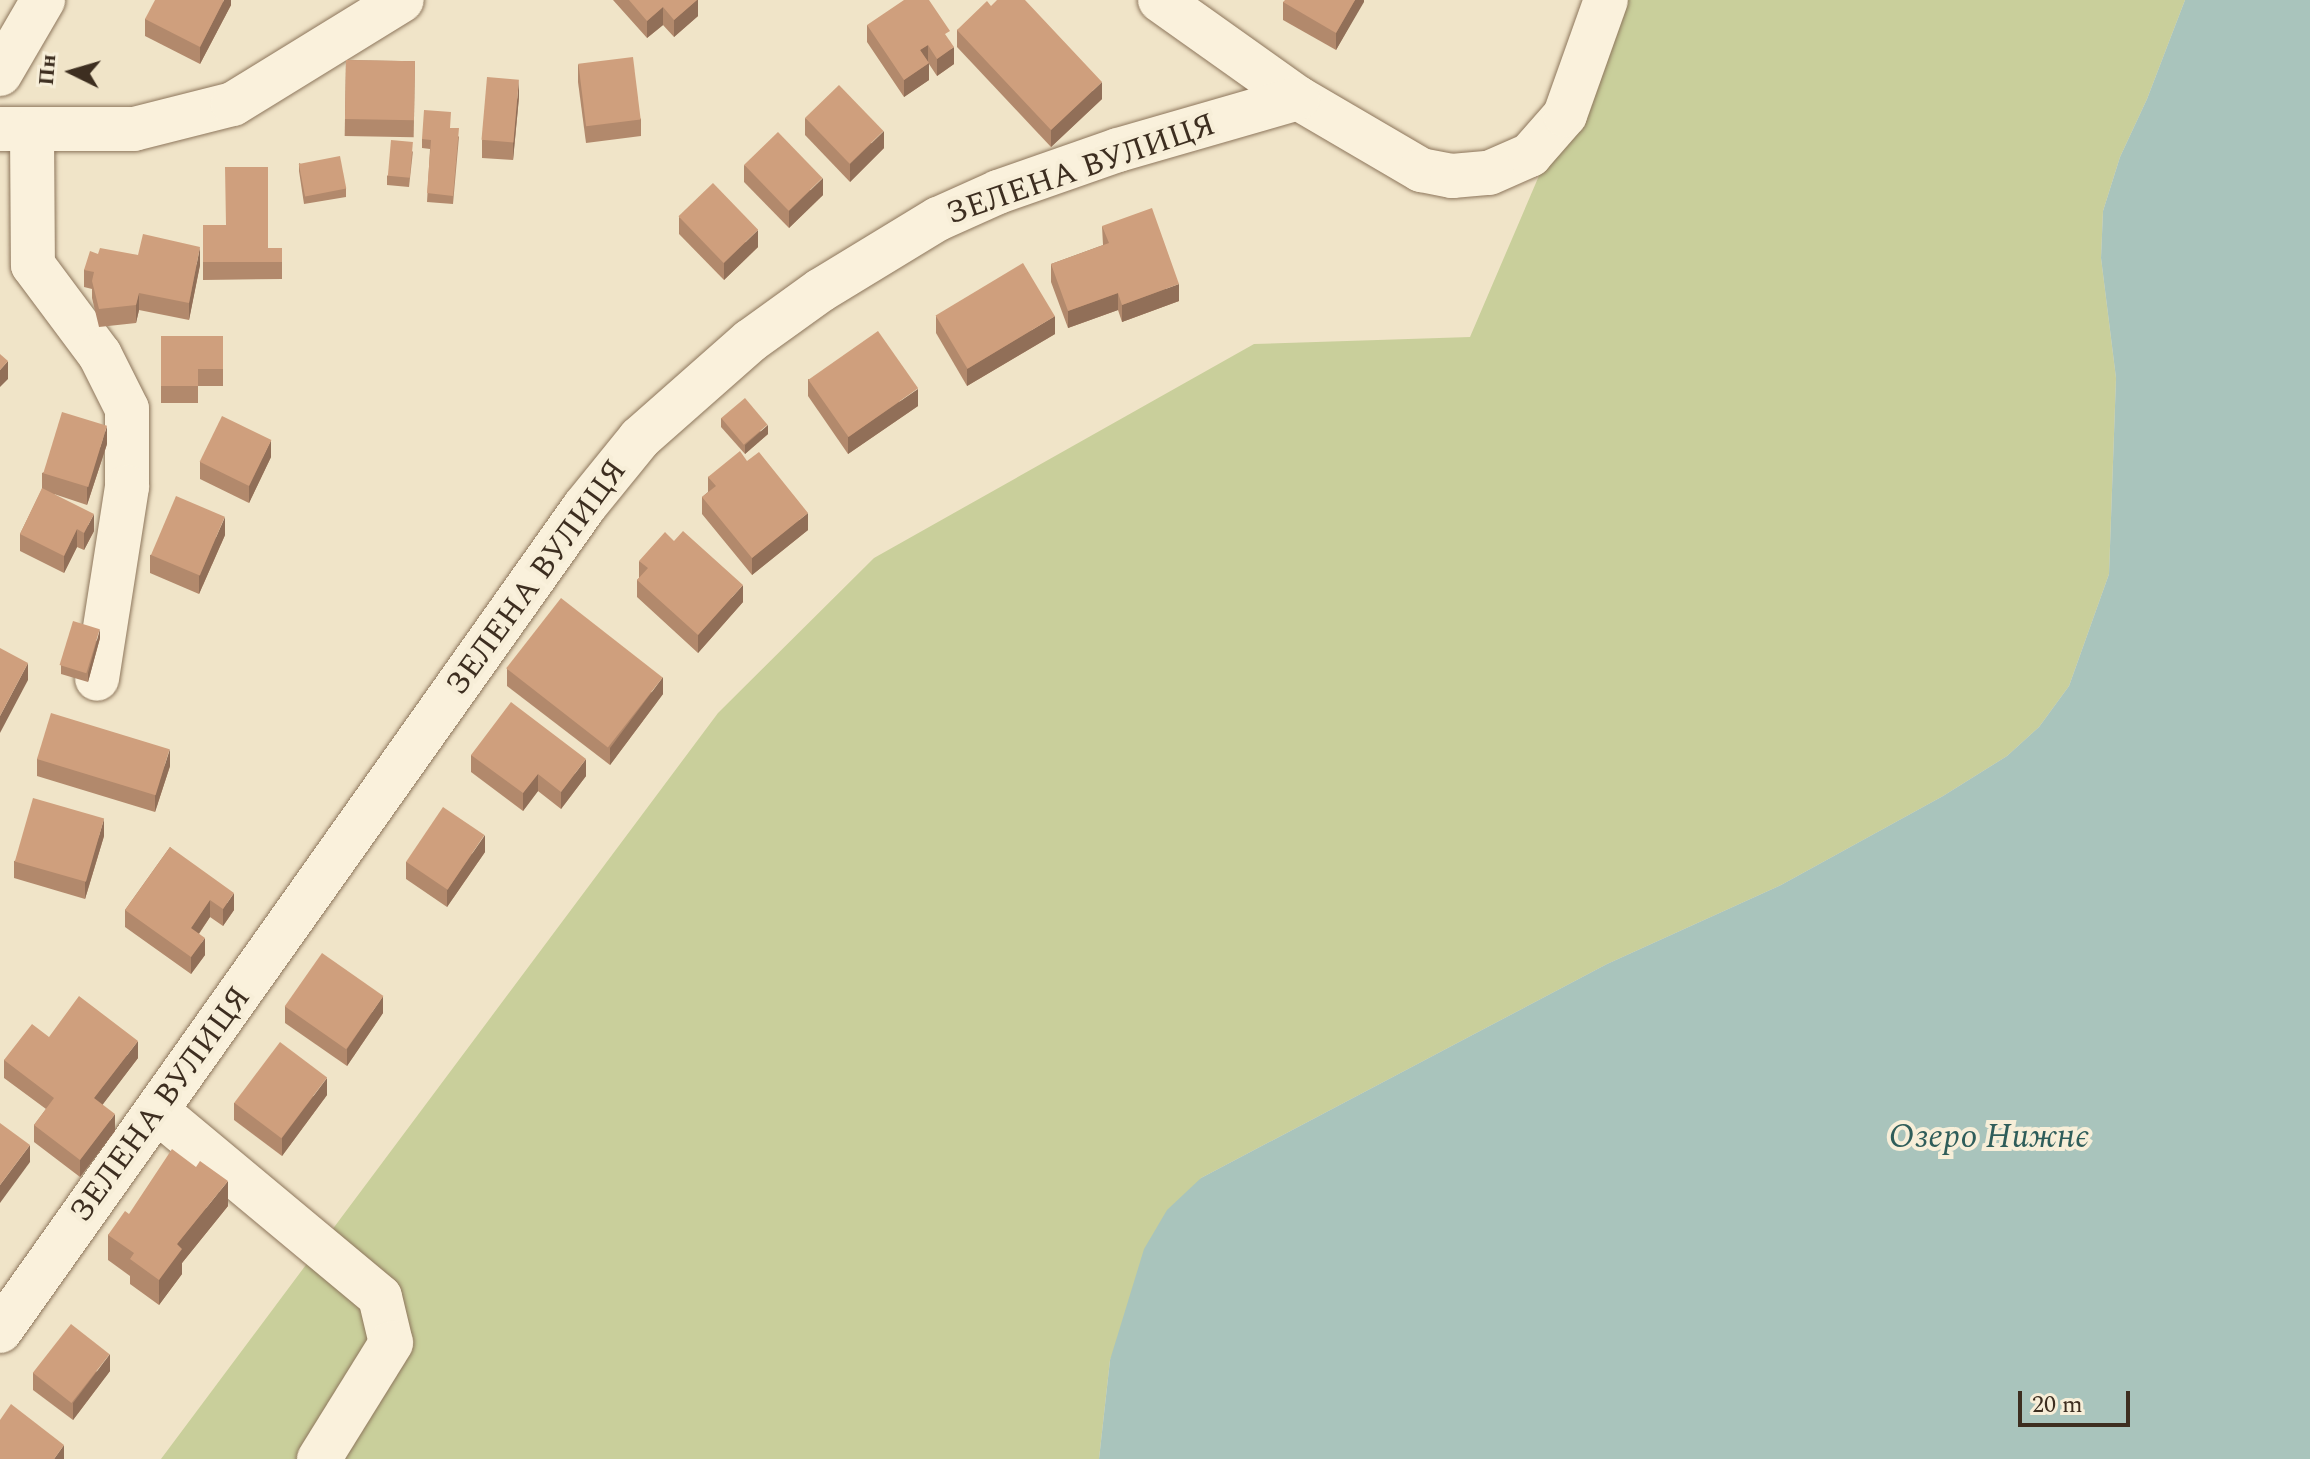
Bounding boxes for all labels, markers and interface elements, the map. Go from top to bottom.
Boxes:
north arrow [32,32,112,112]
text: Пн [30,53,65,87]
street label: ЗЕЛЕНА ВУЛИЦЯ [941,106,1221,234]
street label: ЗЕЛЕНА ВУЛИЦЯ [439,453,635,703]
street label: ЗЕЛЕНА ВУЛИЦЯ [63,980,259,1230]
water label: Озеро Нижнє [1889,1118,2089,1158]
scale bar [2022,1375,2134,1425]
text: 20 m [2032,1387,2083,1423]

